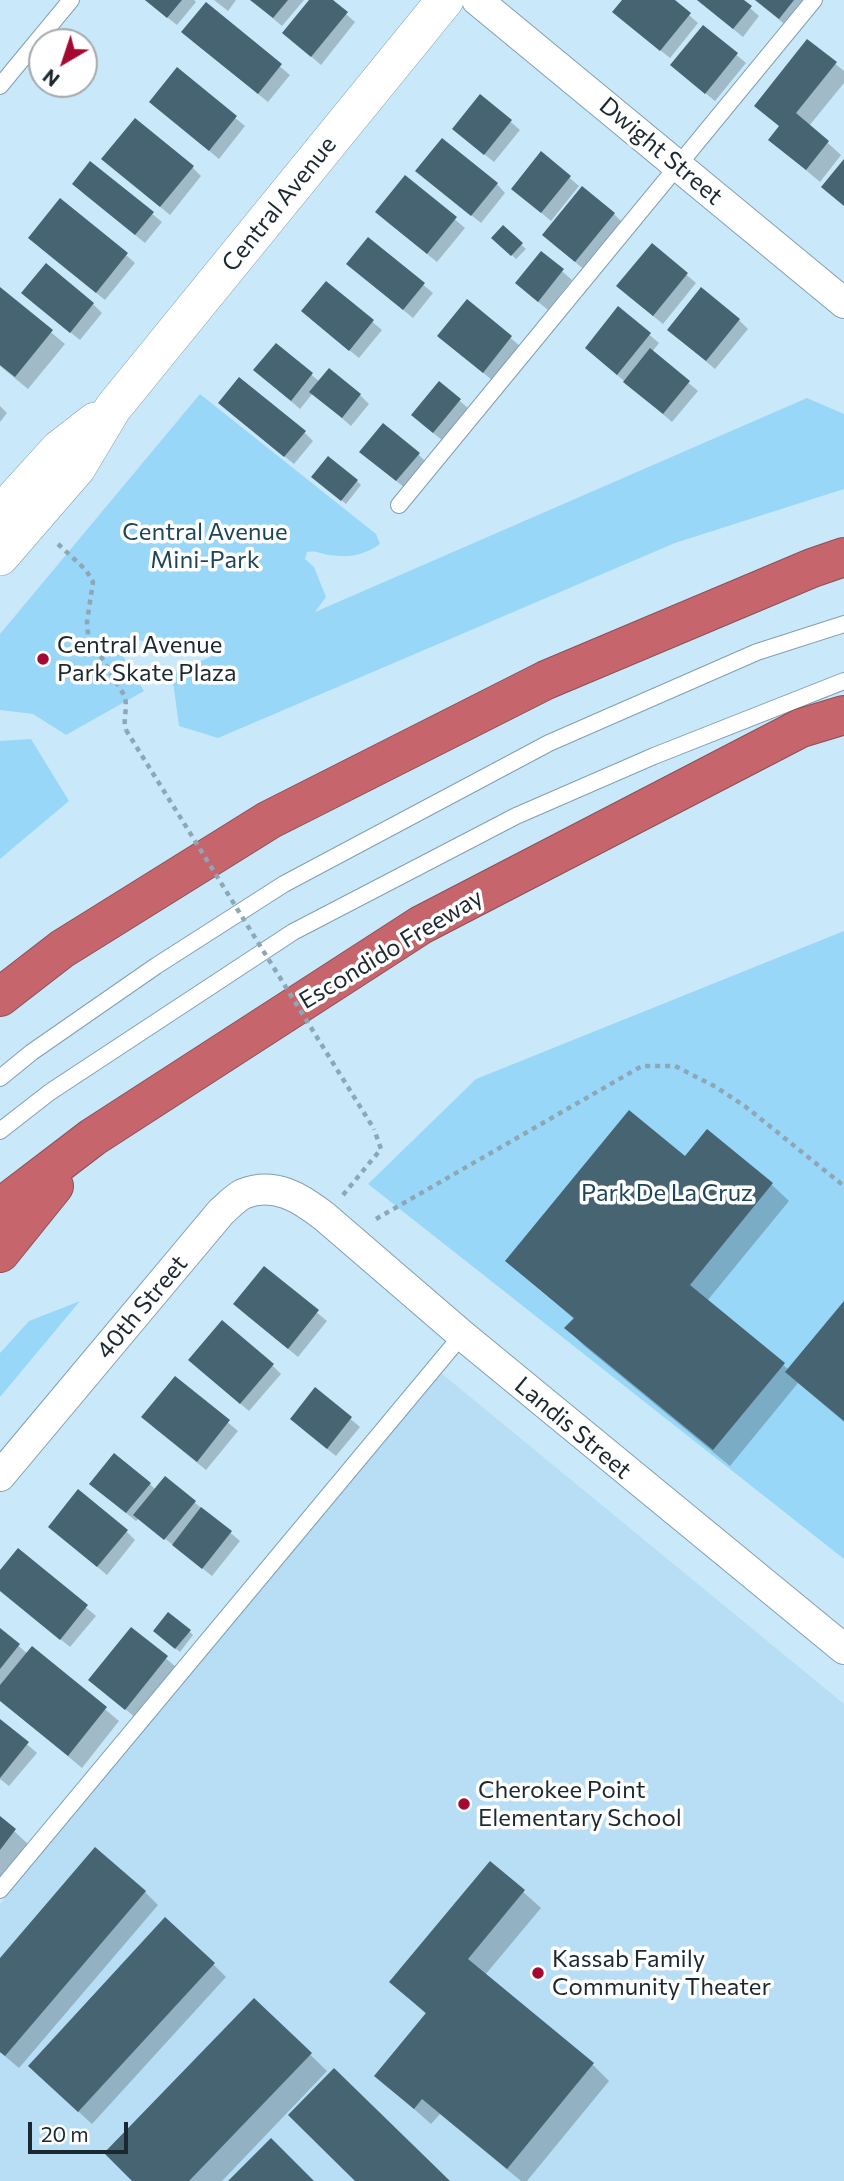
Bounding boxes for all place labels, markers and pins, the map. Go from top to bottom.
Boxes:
place label: Central Avenue Park Skate Plaza [57,631,237,687]
marker: Central Avenue Park Skate Plaza [35,651,51,667]
place label: Cherokee Point Elementary School [478,1776,682,1832]
marker: Cherokee Point Elementary School [456,1796,472,1812]
place label: Kassab Family Community Theater [552,1945,771,2001]
marker: Kassab Family Community Theater [530,1965,546,1981]

